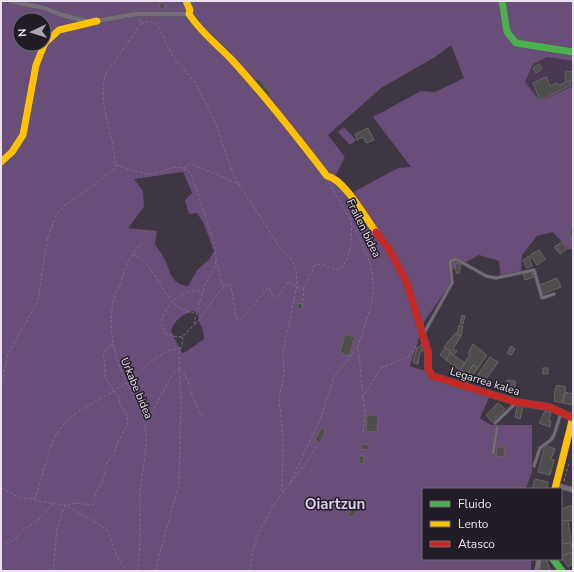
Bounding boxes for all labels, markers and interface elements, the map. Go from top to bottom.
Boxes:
north arrow [12,12,52,52]
text: N [15,28,30,37]
street label: Frailen bidea [343,196,384,260]
street label: Urkabe bidea [117,355,156,421]
street label: Legarrea kalea [448,364,522,399]
legend [422,488,562,560]
district label: Oiartzun [305,494,365,514]
text: Fluido [458,496,492,512]
text: Lento [458,516,489,532]
text: Atasco [458,536,495,552]

